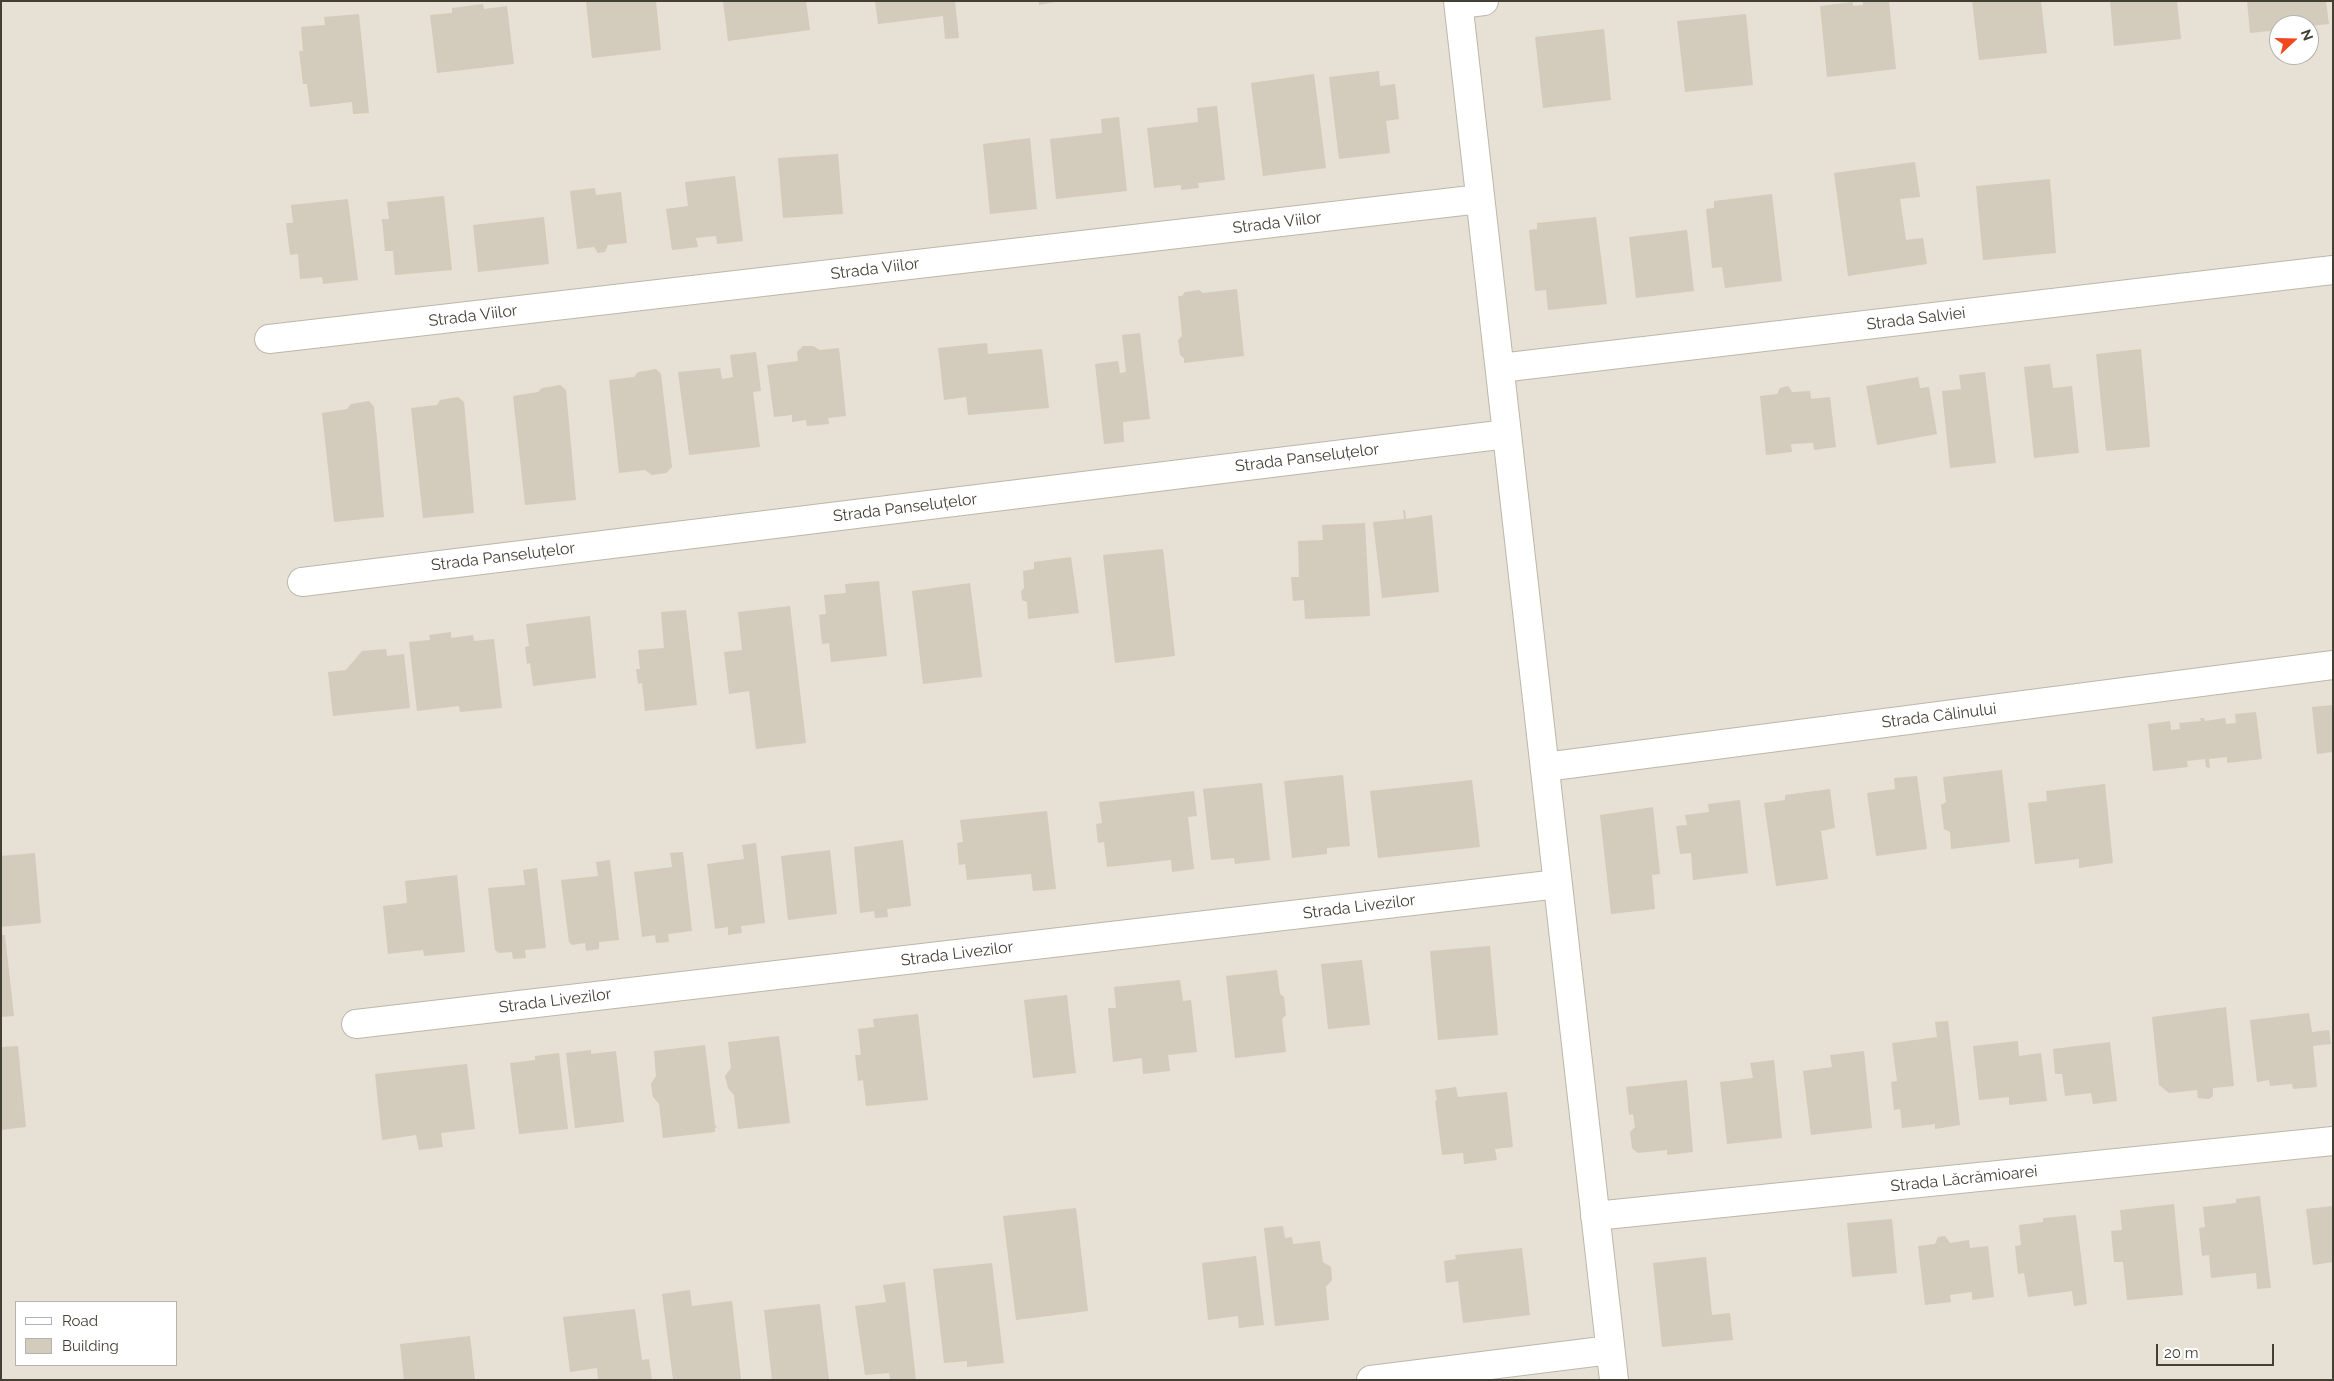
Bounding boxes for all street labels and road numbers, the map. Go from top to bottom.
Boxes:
street label: Strada Viilor [1232,208,1322,238]
street label: Strada Viilor [830,254,920,284]
street label: Strada Viilor [428,301,518,331]
street label: Strada Salviei [1866,303,1966,335]
street label: Strada Panseluțelor [1234,440,1380,476]
street label: Strada Panseluțelor [832,490,978,526]
street label: Strada Panseluțelor [430,539,576,575]
street label: Strada Călinului [1880,699,1998,733]
street label: Strada Livezilor [1302,891,1416,923]
street label: Strada Livezilor [900,938,1014,970]
street label: Strada Livezilor [498,985,612,1017]
street label: Strada Lăcrămioarei [1890,1162,2038,1196]

